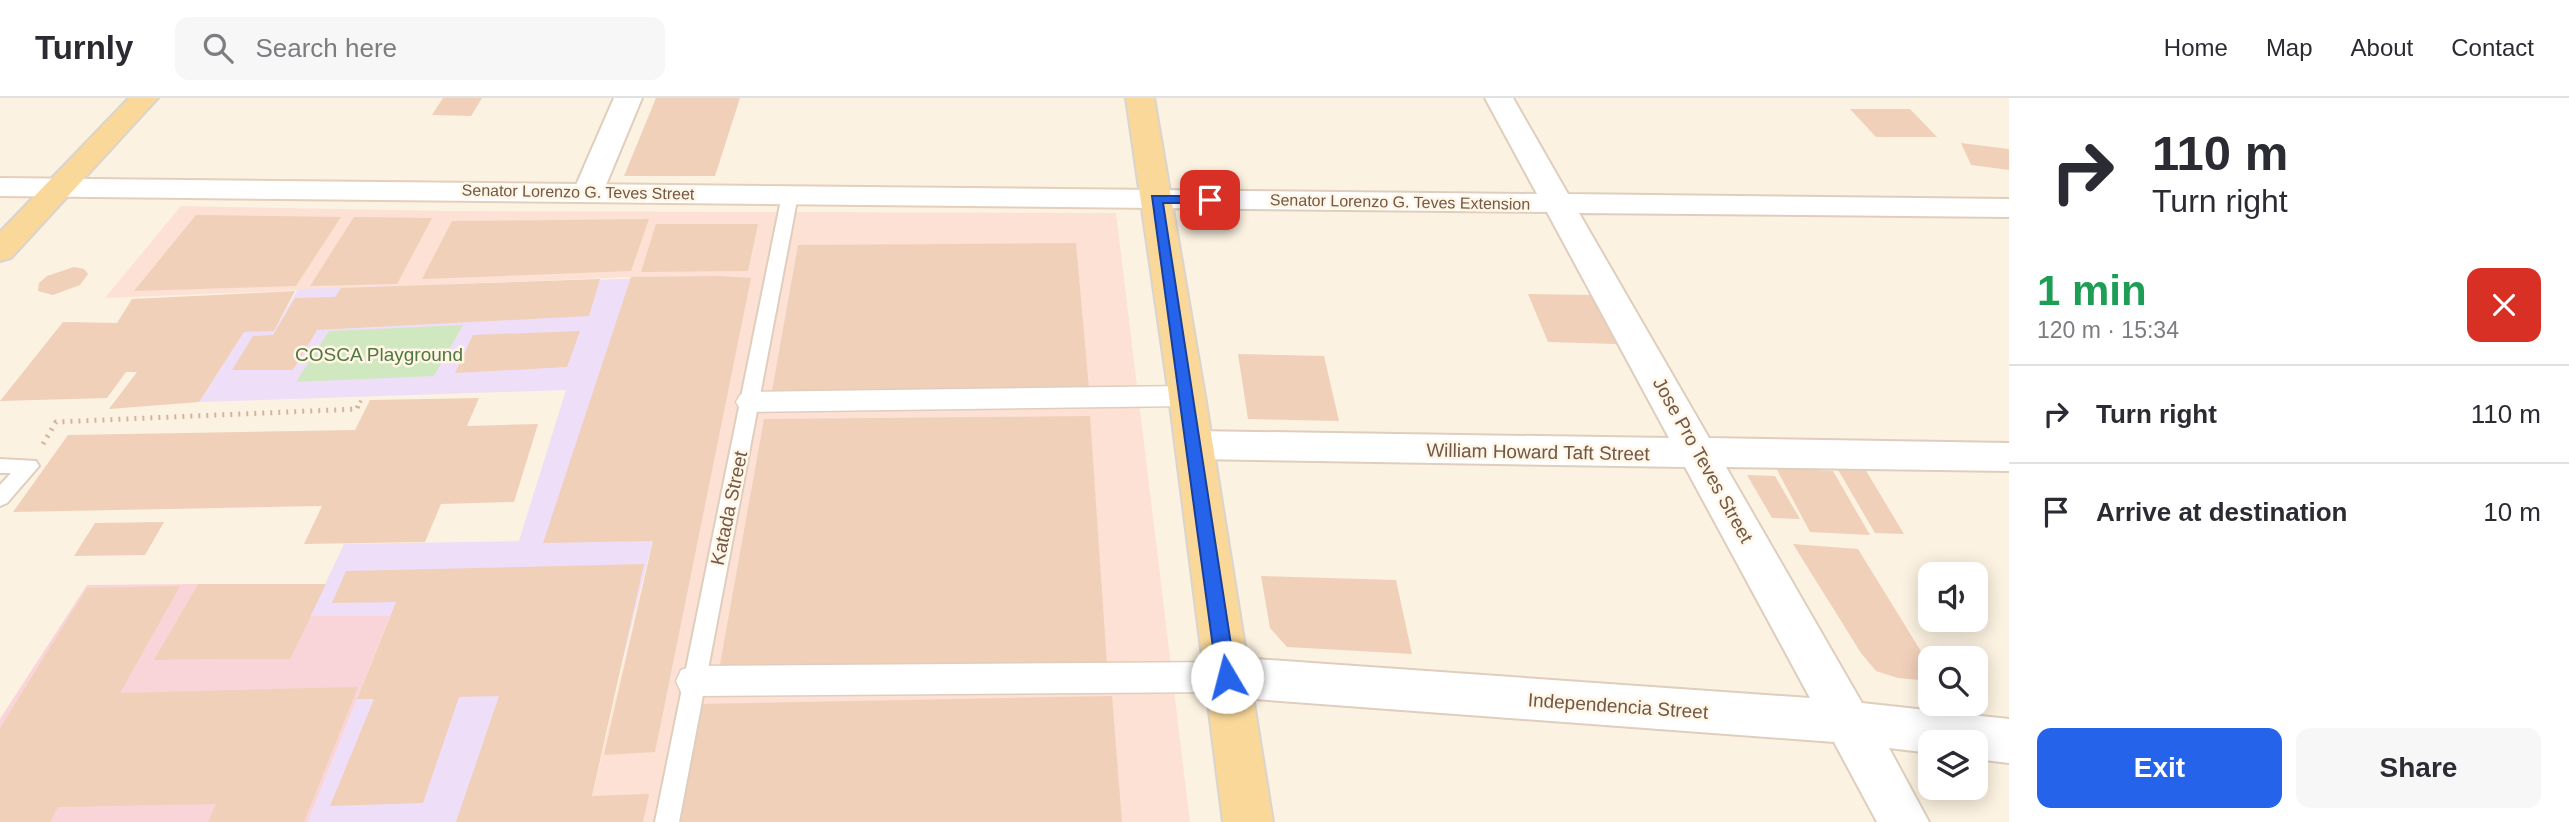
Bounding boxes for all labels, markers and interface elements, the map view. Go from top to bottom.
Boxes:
search box [175,17,665,80]
text: Turnly [35,29,133,66]
icon: search [199,29,237,67]
text: Search here [255,33,397,63]
text: Home [2164,34,2228,61]
text: Map [2266,34,2313,61]
text: About [2351,34,2413,61]
text: Contact [2451,34,2534,61]
icon: right [2037,126,2128,217]
text: 110 m [2152,126,2288,180]
pin [1180,170,1240,230]
street label: Senator Lorenzo G. Teves Street [462,181,695,203]
icon: arrive [1191,181,1229,219]
text: Turn right [2152,183,2288,219]
street label: Senator Lorenzo G. Teves Extension [1270,191,1530,213]
text: 1 min [2037,267,2147,314]
button: close [2467,268,2541,342]
text: 120 m · 15:34 [2037,317,2179,343]
park label: COSCA Playground [295,344,463,365]
street label: Jose Pro Teves Street [1649,374,1758,547]
icon: right [2037,395,2075,433]
text: Turn right [2096,399,2217,429]
text: 110 m [2471,399,2541,429]
street label: William Howard Taft Street [1426,440,1651,464]
street label: Katada Street [707,448,751,567]
icon: arrive [2037,493,2075,531]
text: Arrive at destination [2096,497,2347,527]
text: 10 m [2483,497,2541,527]
map controls [1918,562,1988,800]
button: sound [1918,562,1988,632]
position arrow [1190,640,1264,714]
button: search [1918,646,1988,716]
street label: Independencia Street [1527,689,1710,723]
button: Exit [2037,728,2282,808]
button: Share [2296,728,2541,808]
button: layers [1918,730,1988,800]

